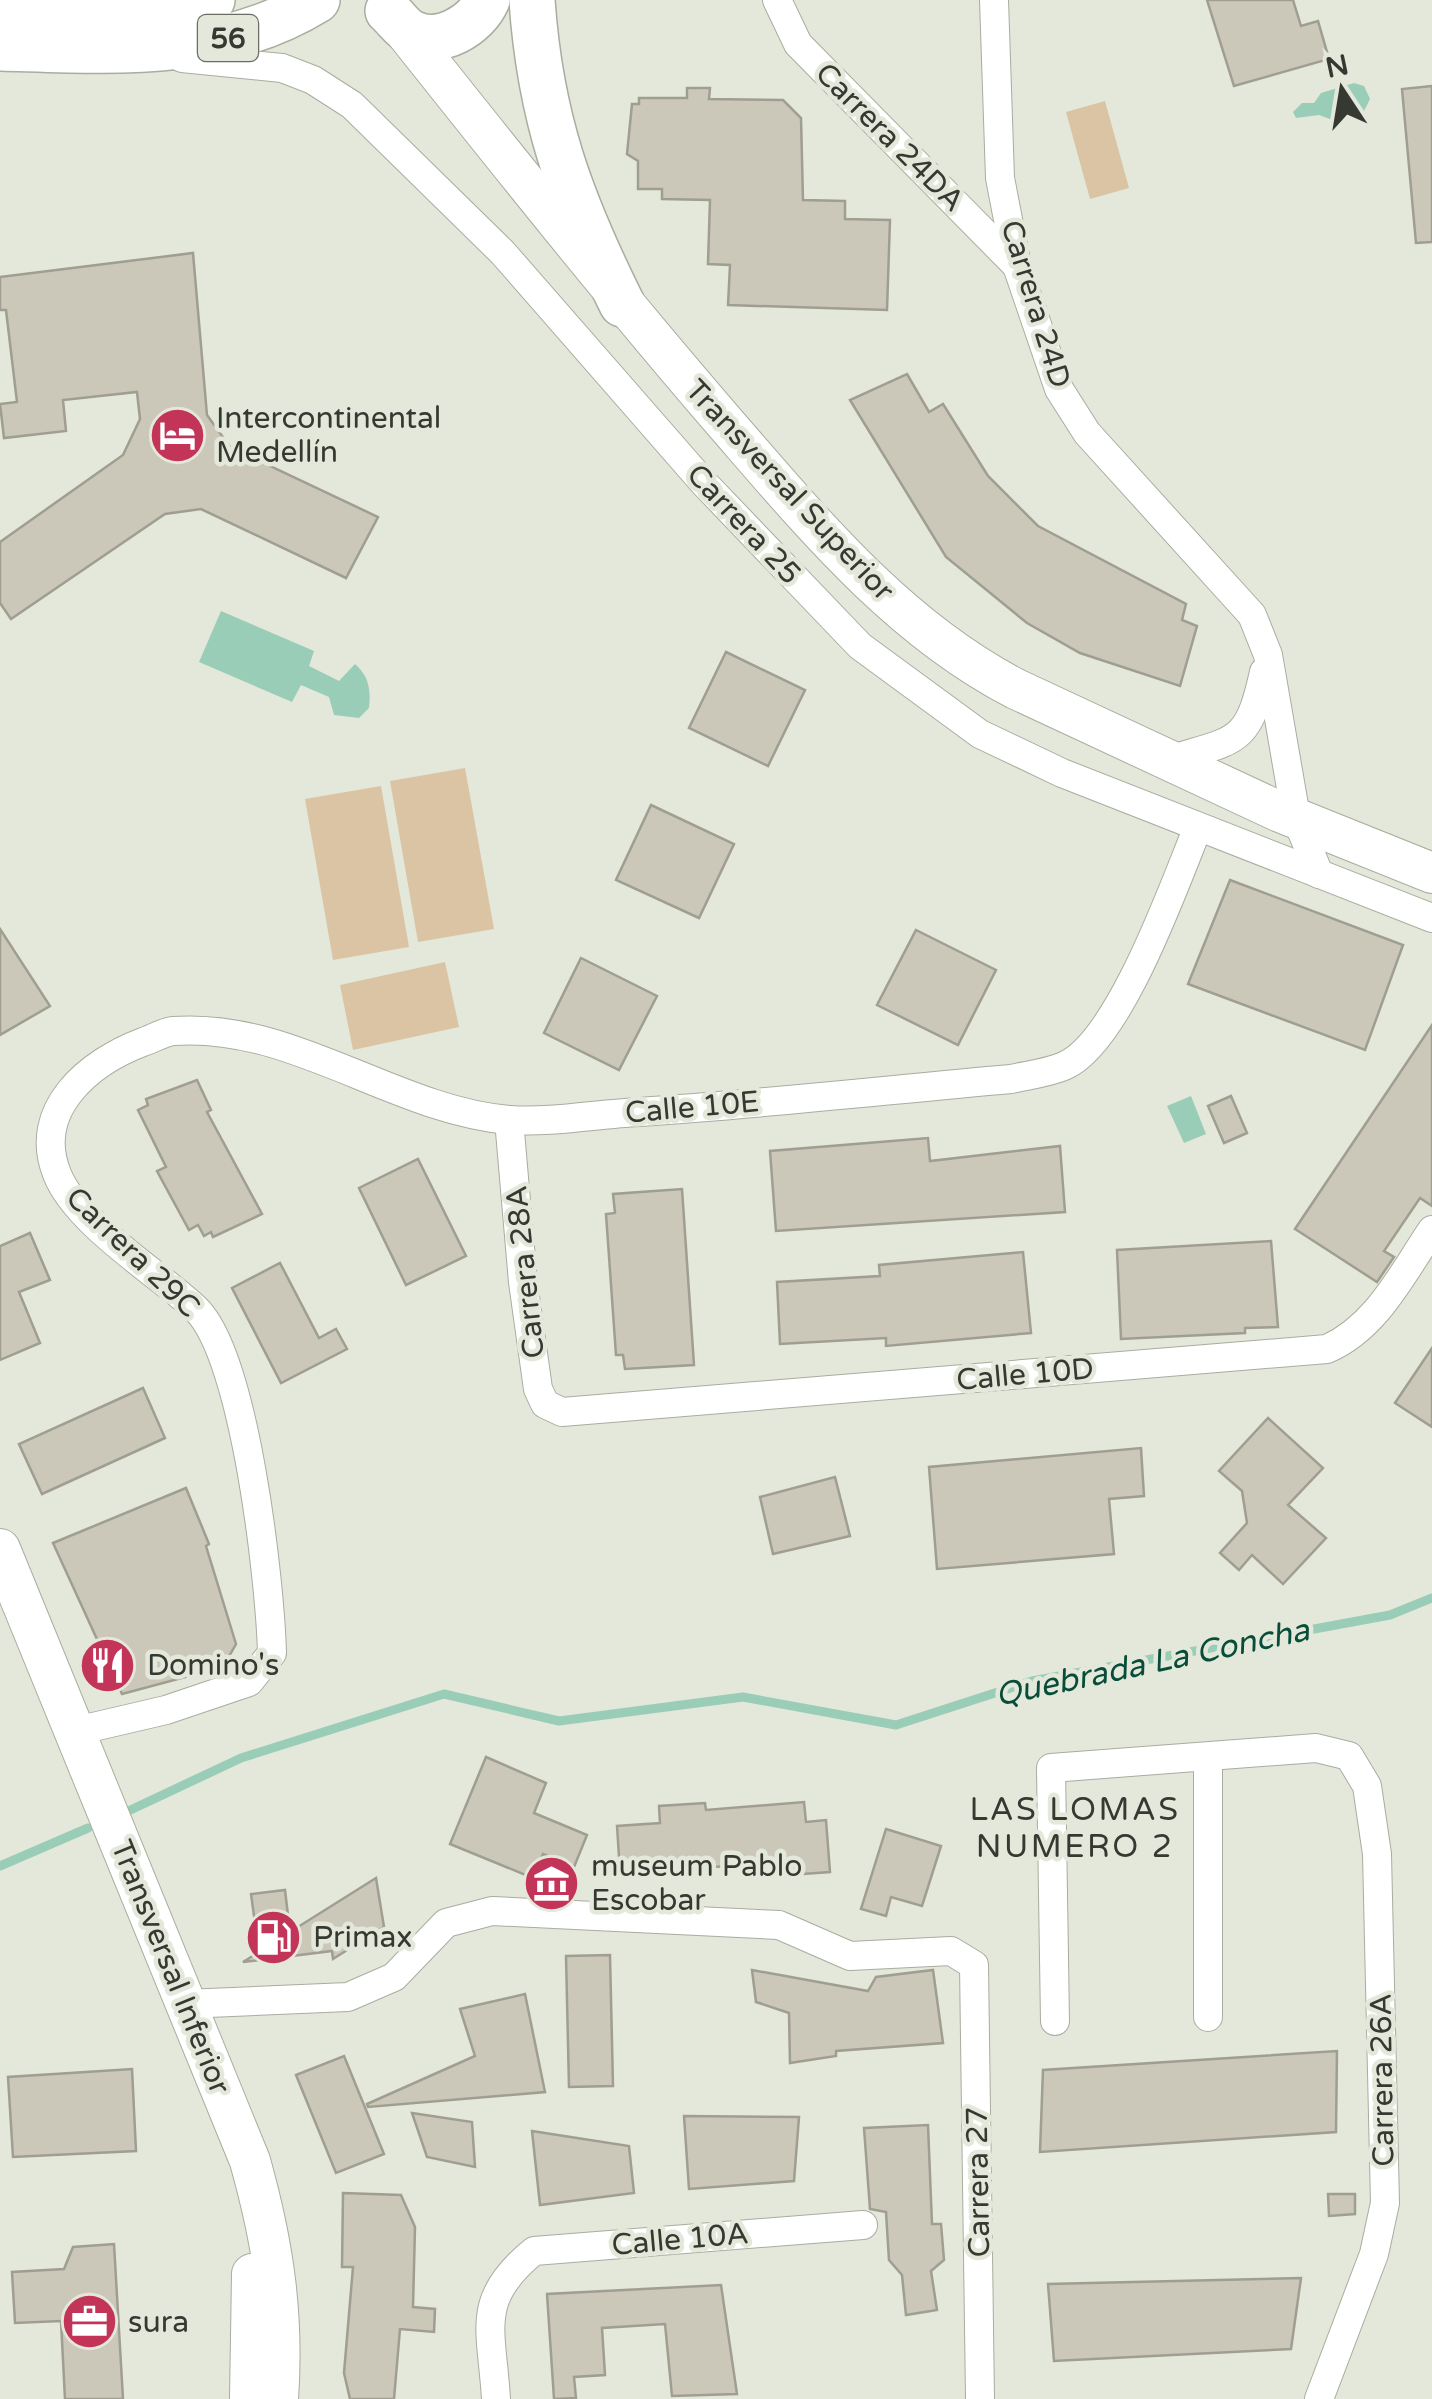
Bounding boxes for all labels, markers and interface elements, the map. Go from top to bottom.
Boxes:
road number: 56 [198,15,258,61]
north arrow [1292,40,1392,140]
text: N [1322,48,1352,85]
street label: Carrera 24DA [807,55,972,220]
street label: Carrera 24D [992,216,1079,393]
street label: Transversal Superior [678,372,902,609]
place label: Intercontinental Medellín [216,400,441,471]
hotel icon: Intercontinental Medellín [147,405,207,465]
street label: Carrera 25 [679,456,809,592]
street label: Calle 10E [624,1083,761,1132]
street label: Carrera 29C [58,1179,207,1325]
street label: Carrera 28A [498,1184,553,1360]
street label: Calle 10D [955,1350,1095,1399]
water label: Quebrada La Concha [992,1611,1314,1715]
restaurant icon: Domino's [78,1635,138,1695]
place label: Domino's [147,1647,279,1684]
district label: LAS LOMAS NUMERO 2 [969,1791,1181,1866]
street label: Transversal Inferior [103,1835,239,2100]
place label: museum Pablo Escobar [591,1848,803,1919]
museum icon: museum Pablo Escobar [522,1853,582,1913]
fuel station icon: Primax [244,1907,304,1967]
place label: Primax [313,1919,413,1956]
street label: Carrera 26A [1362,1993,1403,2167]
street label: Carrera 27 [959,2106,998,2258]
street label: Calle 10A [610,2215,750,2264]
office icon: sura [59,2292,119,2352]
place label: sura [128,2304,189,2341]

